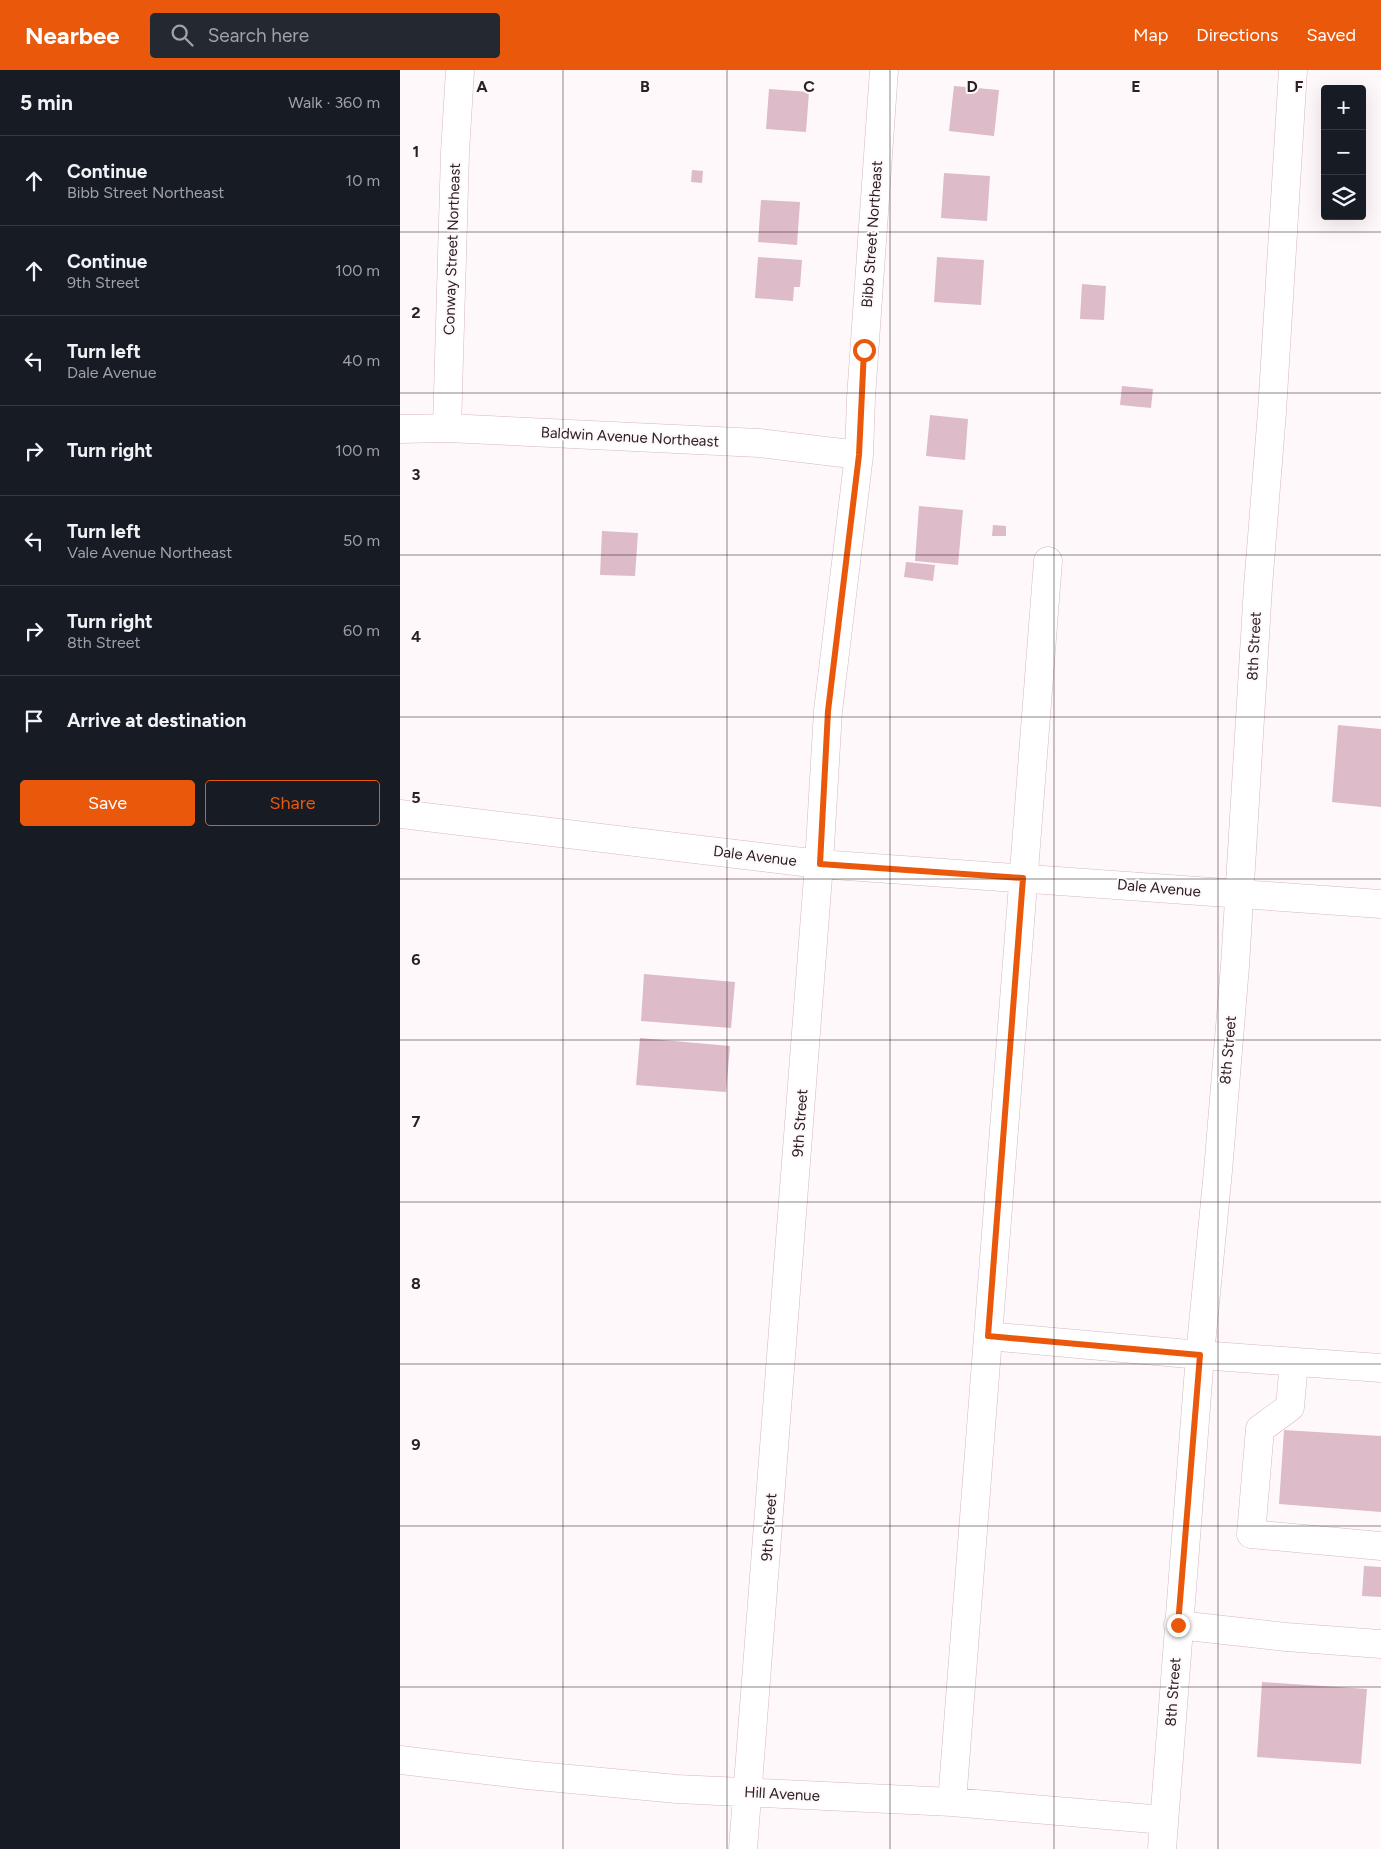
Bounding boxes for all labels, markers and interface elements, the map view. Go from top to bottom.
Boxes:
search box [150,13,500,58]
text: Nearbee [25,21,120,50]
icon: search [168,21,196,49]
text: Search here [208,24,309,47]
text: Map [1133,24,1168,46]
text: Directions [1196,24,1278,46]
text: Saved [1306,24,1356,46]
text: A [476,77,488,96]
text: B [640,77,650,96]
text: C [803,77,815,96]
text: D [966,77,978,96]
text: E [1131,77,1141,96]
text: F [1295,77,1304,96]
map controls [1321,85,1366,220]
button: + [1321,85,1366,130]
text: 5 min [20,90,73,115]
text: Walk · 360 m [288,93,380,112]
button: − [1321,130,1366,175]
text: 1 [413,142,419,161]
street label: Bibb Street Northeast [858,159,886,308]
text: Continue [67,160,147,183]
street label: Conway Street Northeast [440,162,464,335]
icon: ahead [20,167,48,195]
text: 10 m [346,171,380,190]
button: layers [1321,175,1366,220]
text: Bibb Street Northeast [67,183,224,202]
text: Continue [67,250,147,273]
icon: ahead [20,257,48,285]
text: 100 m [335,261,380,280]
text: 9th Street [67,273,140,292]
text: 2 [411,303,421,322]
route start [853,339,876,362]
text: Turn left [67,340,141,363]
icon: left [20,347,48,375]
text: 40 m [342,351,380,370]
text: Dale Avenue [67,363,156,382]
street label: Baldwin Avenue Northeast [540,423,720,451]
icon: right [20,437,48,465]
text: Turn right [67,439,153,462]
text: 100 m [335,441,380,460]
text: 3 [412,465,421,484]
text: Turn left [67,520,141,543]
icon: left [20,527,48,555]
text: 50 m [343,531,380,550]
text: Vale Avenue Northeast [67,543,232,562]
text: Turn right [67,610,153,633]
street label: 8th Street [1243,611,1265,681]
icon: right [20,617,48,645]
text: 60 m [343,621,380,640]
text: 4 [411,627,421,646]
text: 8th Street [67,633,141,652]
icon: arrive [20,707,48,735]
text: Arrive at destination [67,709,246,732]
button: Save [20,780,195,826]
button: Share [205,780,380,826]
text: 5 [411,788,421,807]
street label: Dale Avenue [712,842,798,870]
street label: Dale Avenue [1116,875,1202,901]
text: 6 [411,950,421,969]
street label: 8th Street [1216,1015,1240,1085]
street label: 9th Street [789,1088,811,1158]
text: 7 [412,1112,421,1131]
text: 8 [411,1274,421,1293]
text: 9 [411,1435,421,1454]
street label: 9th Street [758,1492,780,1562]
route end [1167,1614,1190,1637]
street label: 8th Street [1162,1657,1184,1727]
street label: Hill Avenue [744,1783,820,1805]

